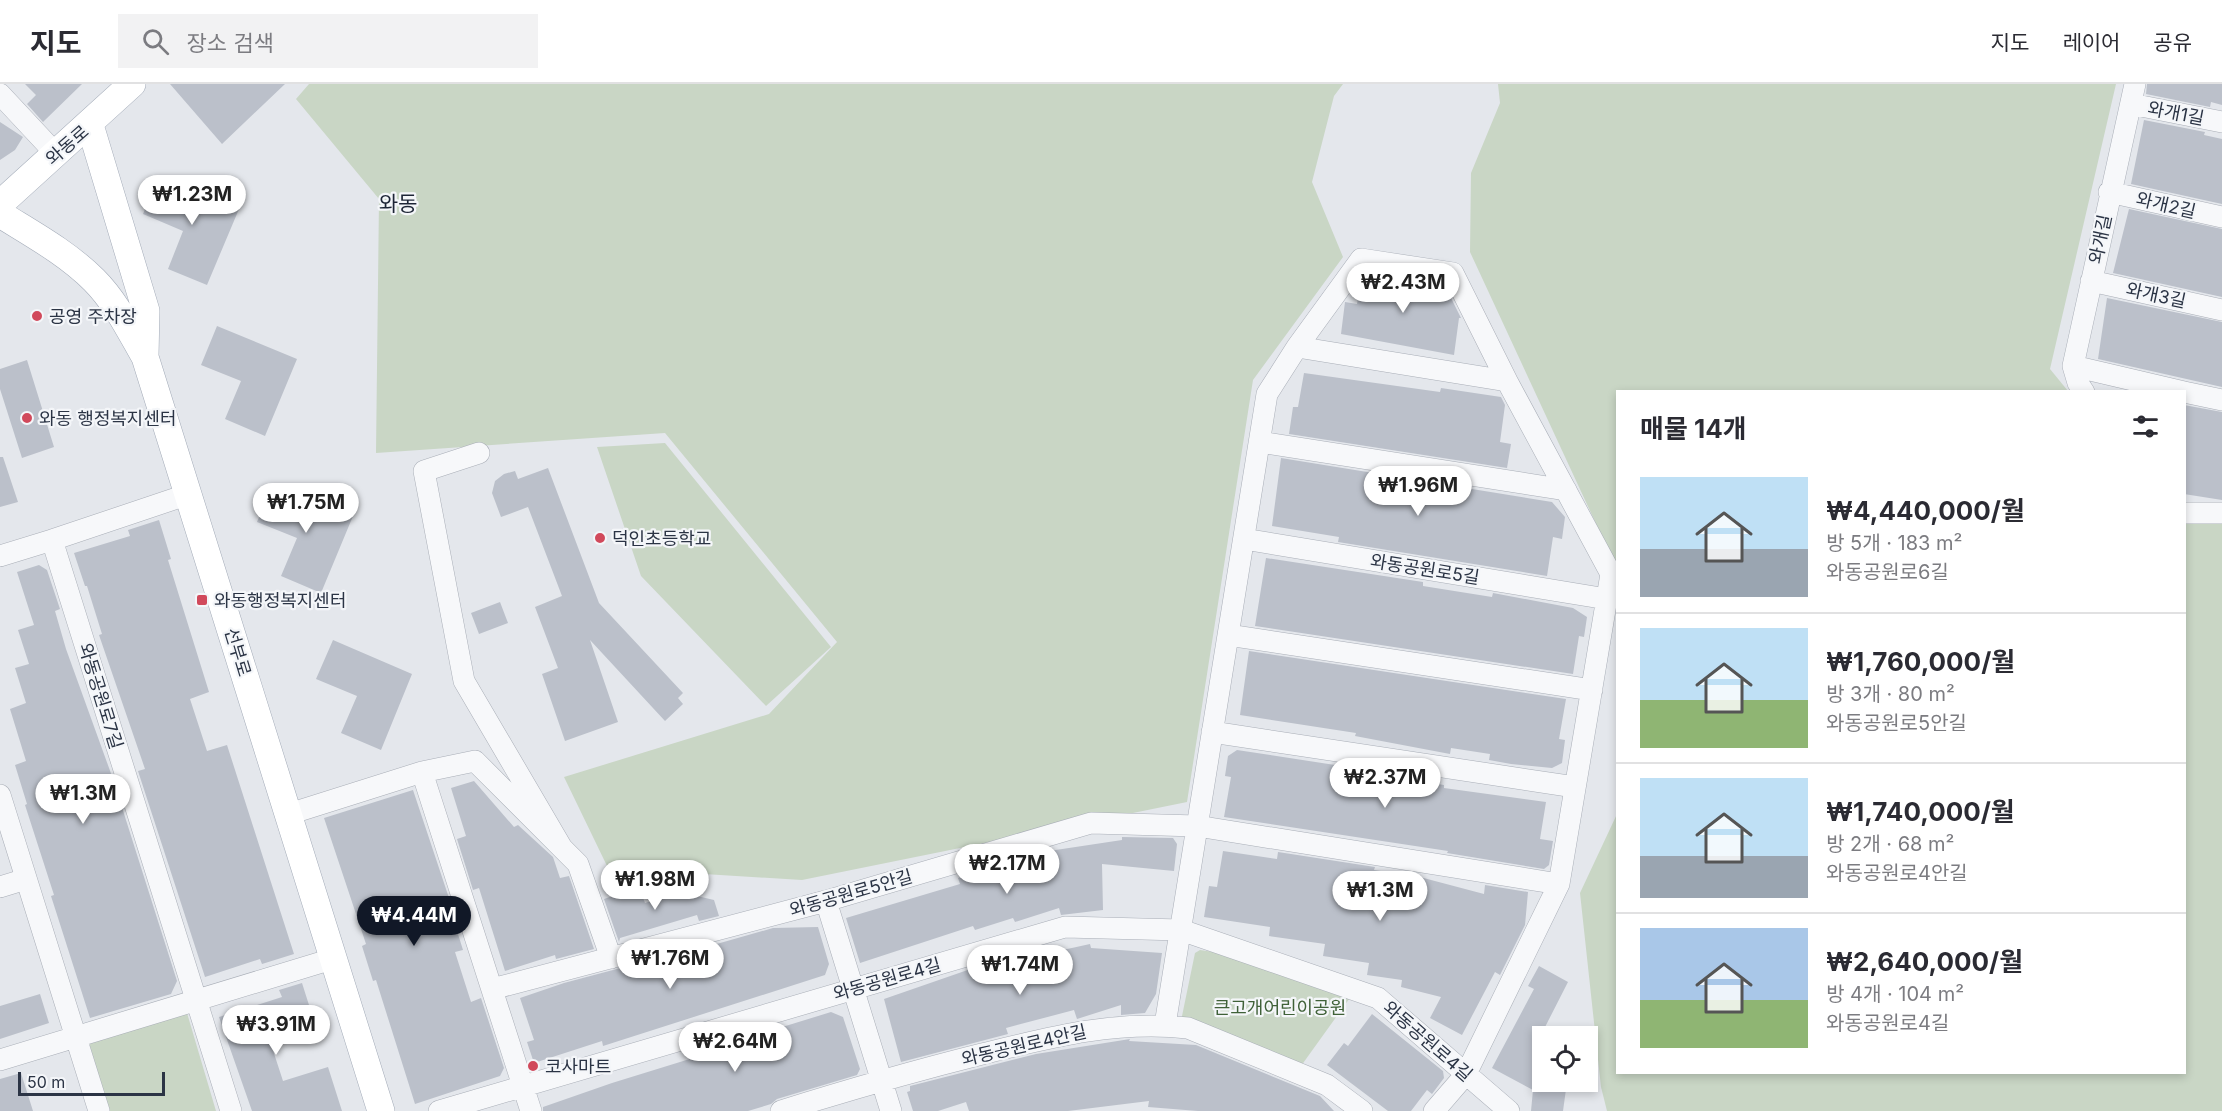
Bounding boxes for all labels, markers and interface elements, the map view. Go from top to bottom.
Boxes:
search box [118,14,538,68]
icon: search [139,25,172,58]
text: 지도 [30,26,82,60]
text: 장소 검색 [187,30,274,56]
text: 지도 [1991,30,2029,55]
text: 레이어 [2062,30,2120,55]
text: 공유 [2153,30,2192,55]
street label: 와개1길 [2146,97,2206,129]
street label: 와동로 [41,121,93,169]
pin: ₩1.23M [143,175,241,226]
text: ₩1.23M [152,182,232,206]
street label: 와개2길 [2134,188,2198,222]
district label: 와동 [379,191,417,216]
street label: 와개길 [2085,213,2115,265]
pin: ₩2.43M [1354,263,1452,314]
text: ₩2.43M [1360,270,1446,294]
street label: 와개3길 [2124,278,2188,312]
place label: 공영 주차장 [49,306,137,327]
marker: 공영 주차장 [30,309,44,323]
place label: 와동 행정복지센터 [39,408,177,429]
icon: filters [2129,410,2162,443]
marker: 와동 행정복지센터 [20,411,34,425]
text: 매물 14개 [1640,413,1747,444]
pin: ₩1.96M [1369,466,1467,517]
text: ₩1.96M [1378,473,1458,497]
pin: ₩1.75M [257,483,355,534]
text: ₩1.75M [267,490,345,514]
text: ₩4,440,000/월 [1826,495,2025,526]
icon: home [1688,501,1760,573]
place label: 덕인초등학교 [612,528,711,549]
marker: 덕인초등학교 [593,531,607,545]
text: 방 5개 · 183 m² [1826,531,1962,555]
street label: 와동공원로5길 [1369,550,1481,588]
text: 와동공원로6길 [1826,560,1949,584]
place label: 와동행정복지센터 [214,590,346,611]
marker: 와동행정복지센터 [195,593,209,607]
street label: 선부로 [221,625,255,679]
street label: 와동공원로7길 [75,641,127,751]
text: ₩1,760,000/월 [1826,646,2015,677]
icon: home [1688,652,1760,724]
text: 방 3개 · 80 m² [1826,682,1955,706]
text: 와동공원로5안길 [1826,711,1967,735]
pin: ₩2.37M [1336,758,1434,809]
text: ₩2.37M [1344,765,1426,789]
pin: ₩1.3M [41,774,125,825]
text: ₩1.3M [49,781,117,805]
text: ₩1,740,000/월 [1826,796,2015,827]
icon: home [1688,802,1760,874]
text: 방 2개 · 68 m² [1826,832,1954,856]
pin: ₩2.17M [958,844,1056,895]
text: ₩2.17M [968,851,1046,875]
pin: ₩1.98M [606,860,704,911]
text: 와동공원로4안길 [1826,861,1968,885]
street label: 와동공원로5안길 [787,865,915,921]
text: ₩1.98M [615,867,695,891]
pin: ₩1.3M [1338,871,1422,922]
text: ₩1.3M [1346,878,1414,902]
pin: ₩4.44M [365,896,463,947]
text: ₩4.44M [371,903,457,927]
pin: ₩1.76M [621,939,719,990]
pin: ₩1.74M [971,945,1069,996]
text: ₩1.76M [631,946,709,970]
text: ₩2,640,000/월 [1826,946,2023,977]
text: ₩1.74M [981,952,1059,976]
icon: home [1688,952,1760,1024]
street label: 와동공원로4길 [831,954,943,1004]
text: 방 4개 · 104 m² [1826,982,1964,1006]
park label: 큰고개어린이공원 [1214,997,1346,1018]
street label: 와동공원로4길 [1379,997,1477,1085]
pin: ₩3.91M [227,1005,325,1056]
text: 와동공원로4길 [1826,1011,1949,1035]
text: ₩3.91M [236,1012,316,1036]
street label: 와동공원로4안길 [959,1020,1089,1070]
pin: ₩2.64M [686,1022,784,1073]
map controls [1532,1026,1598,1092]
button: locate [1532,1026,1598,1092]
text: ₩2.64M [693,1029,777,1053]
place label: 코사마트 [545,1056,611,1077]
marker: 코사마트 [526,1059,540,1073]
scale bar [18,1069,165,1096]
text: 50 m [27,1072,65,1092]

